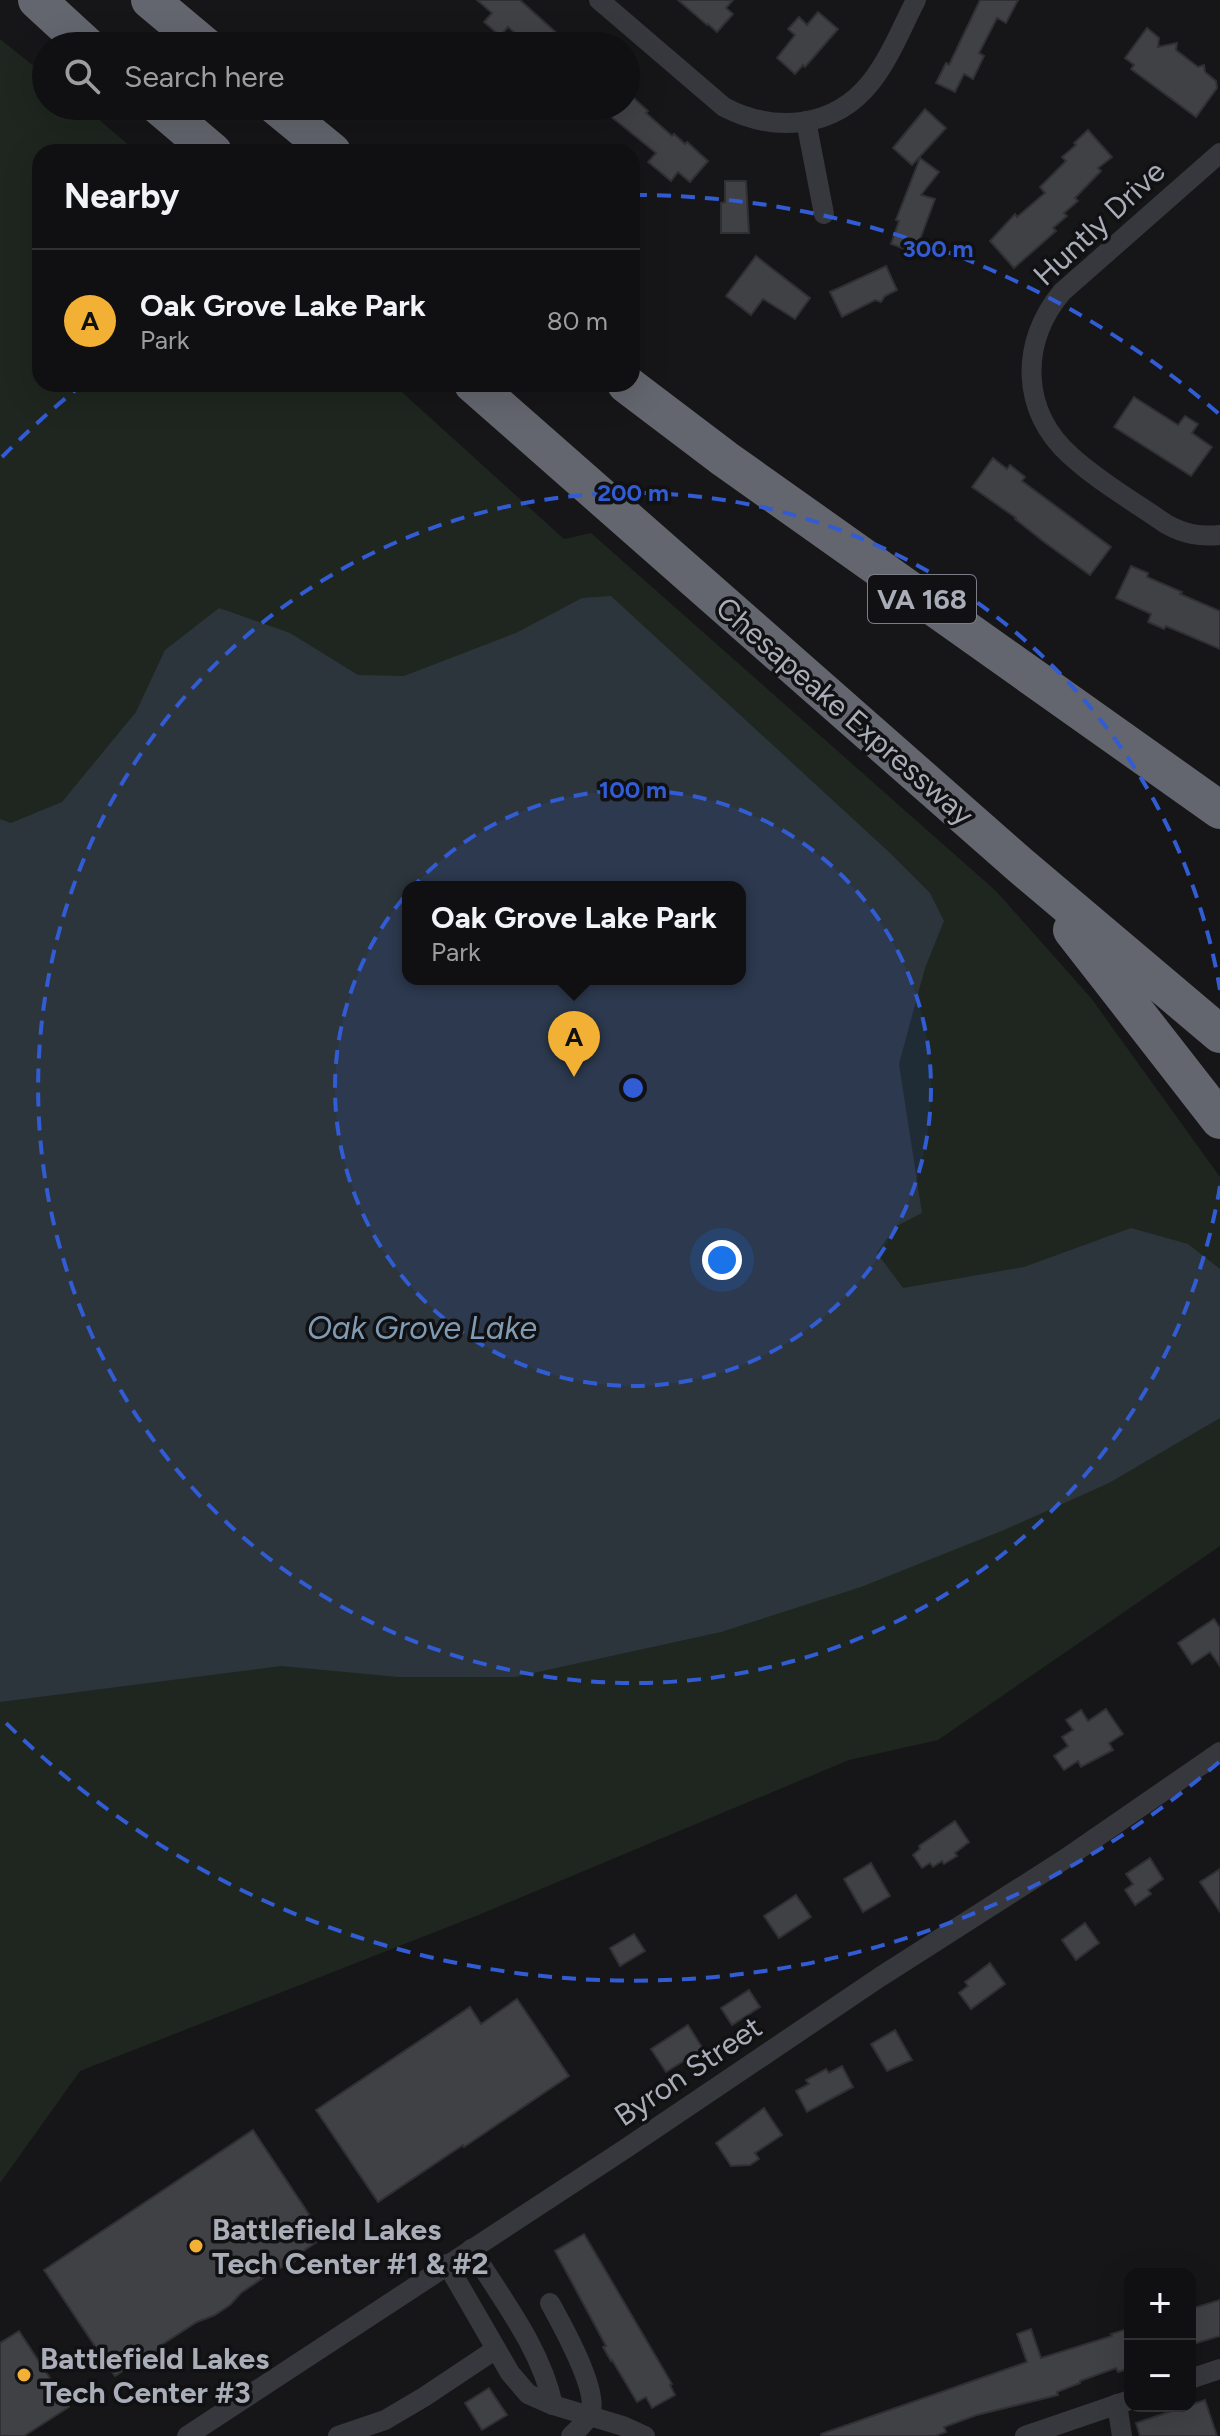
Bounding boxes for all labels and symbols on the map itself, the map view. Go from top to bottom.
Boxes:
street label: Huntly Drive [1025,153,1173,293]
text: 300 m [902,234,974,263]
text: 200 m [597,478,669,507]
road number: VA 168 [868,575,976,623]
street label: Chesapeake Expressway [708,589,982,833]
text: 100 m [599,775,667,804]
pin: A [548,1011,600,1077]
centre of rings [619,1074,647,1102]
your location [702,1240,742,1280]
water label: Oak Grove Lake [307,1309,537,1347]
street label: Byron Street [607,2008,769,2134]
place label: Battlefield Lakes Tech Center #1 & #2 [212,2211,489,2282]
marker: Battlefield Lakes Tech Center #1 & #2 [187,2237,205,2255]
place label: Battlefield Lakes Tech Center #3 [40,2340,269,2411]
marker: Battlefield Lakes Tech Center #3 [15,2366,33,2384]

